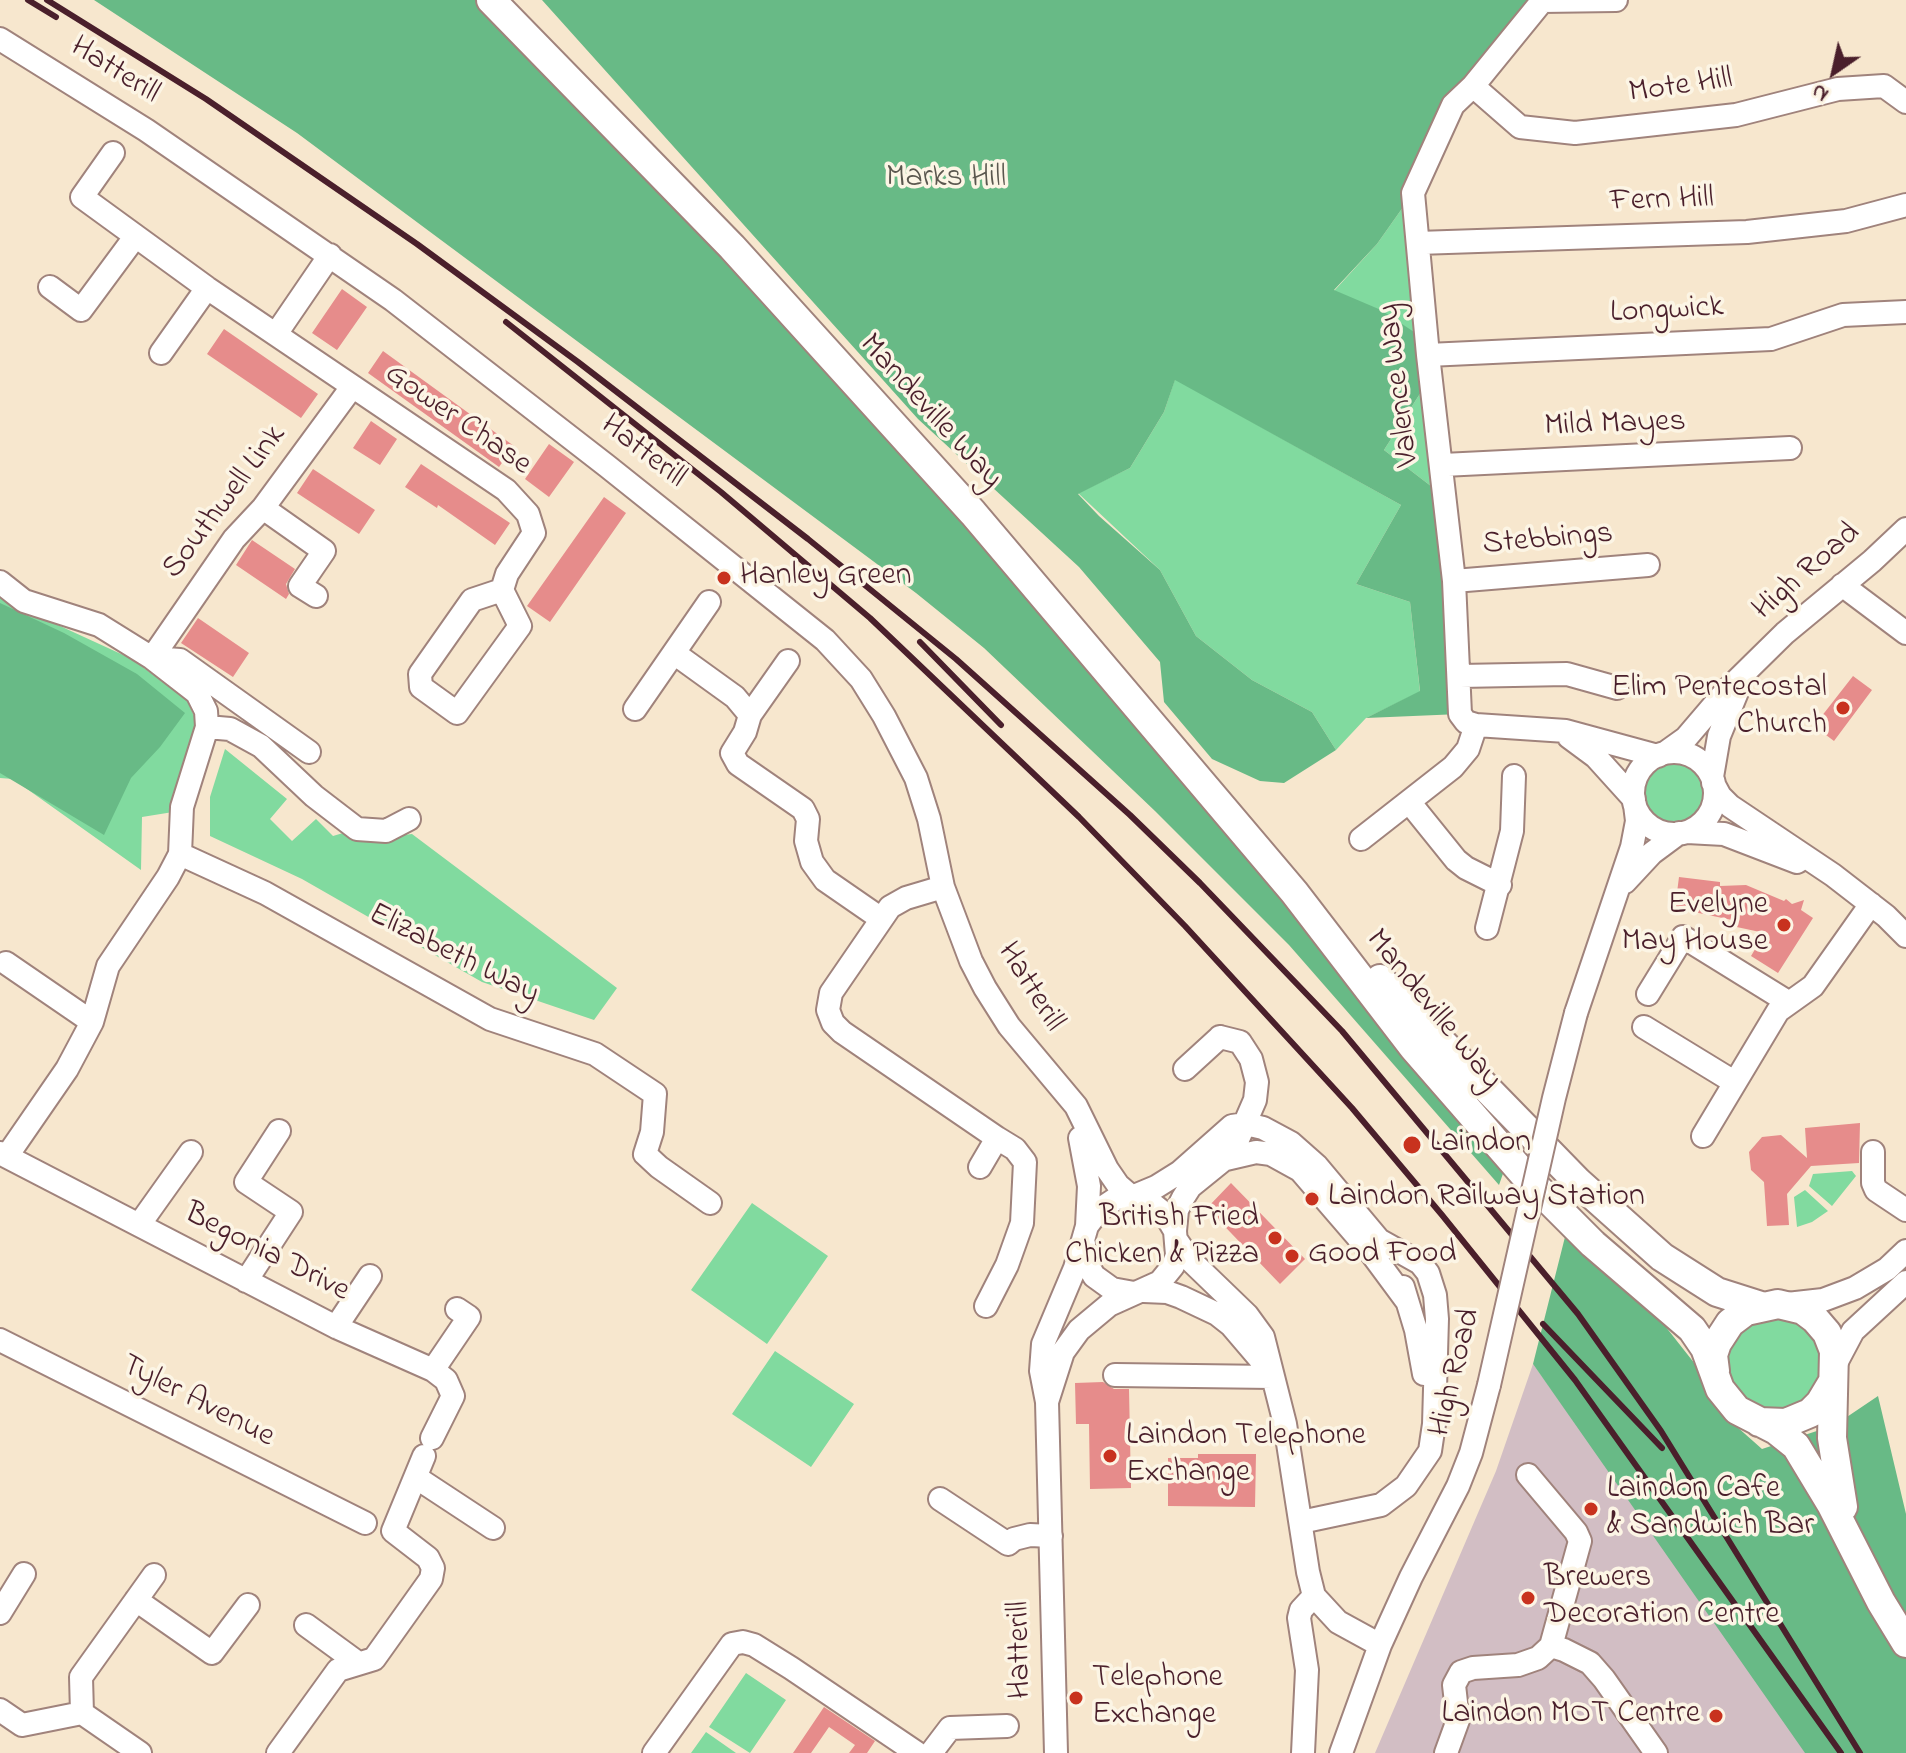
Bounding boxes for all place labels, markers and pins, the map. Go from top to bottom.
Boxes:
place label: Hanley Green [740,559,912,597]
marker: Hanley Green [715,569,733,587]
place label: Elim Pentecostal Church [1611,671,1827,746]
marker: Elim Pentecostal Church [1834,699,1852,717]
place label: Evelyne May House [1621,888,1768,963]
marker: Evelyne May House [1775,916,1793,934]
place label: Laindon [1430,1126,1531,1164]
marker: Laindon [1401,1134,1423,1156]
place label: Laindon Railway Station [1328,1180,1645,1218]
marker: Laindon Railway Station [1303,1190,1321,1208]
place label: British Fried Chicken & Pizza [1065,1201,1259,1276]
marker: British Fried Chicken & Pizza [1266,1229,1284,1247]
place label: Good Food [1308,1237,1456,1275]
marker: Good Food [1283,1247,1301,1265]
place label: Laindon Telephone Exchange [1126,1419,1366,1494]
marker: Laindon Telephone Exchange [1101,1447,1119,1465]
place label: Laindon Cafe & Sandwich Bar [1607,1472,1814,1547]
marker: Laindon Cafe & Sandwich Bar [1582,1500,1600,1518]
place label: Brewers Decoration Centre [1544,1561,1779,1636]
marker: Brewers Decoration Centre [1519,1589,1537,1607]
place label: Telephone Exchange [1092,1661,1223,1736]
marker: Telephone Exchange [1067,1689,1085,1707]
place label: Laindon MOT Centre [1441,1697,1700,1735]
marker: Laindon MOT Centre [1707,1707,1725,1725]

